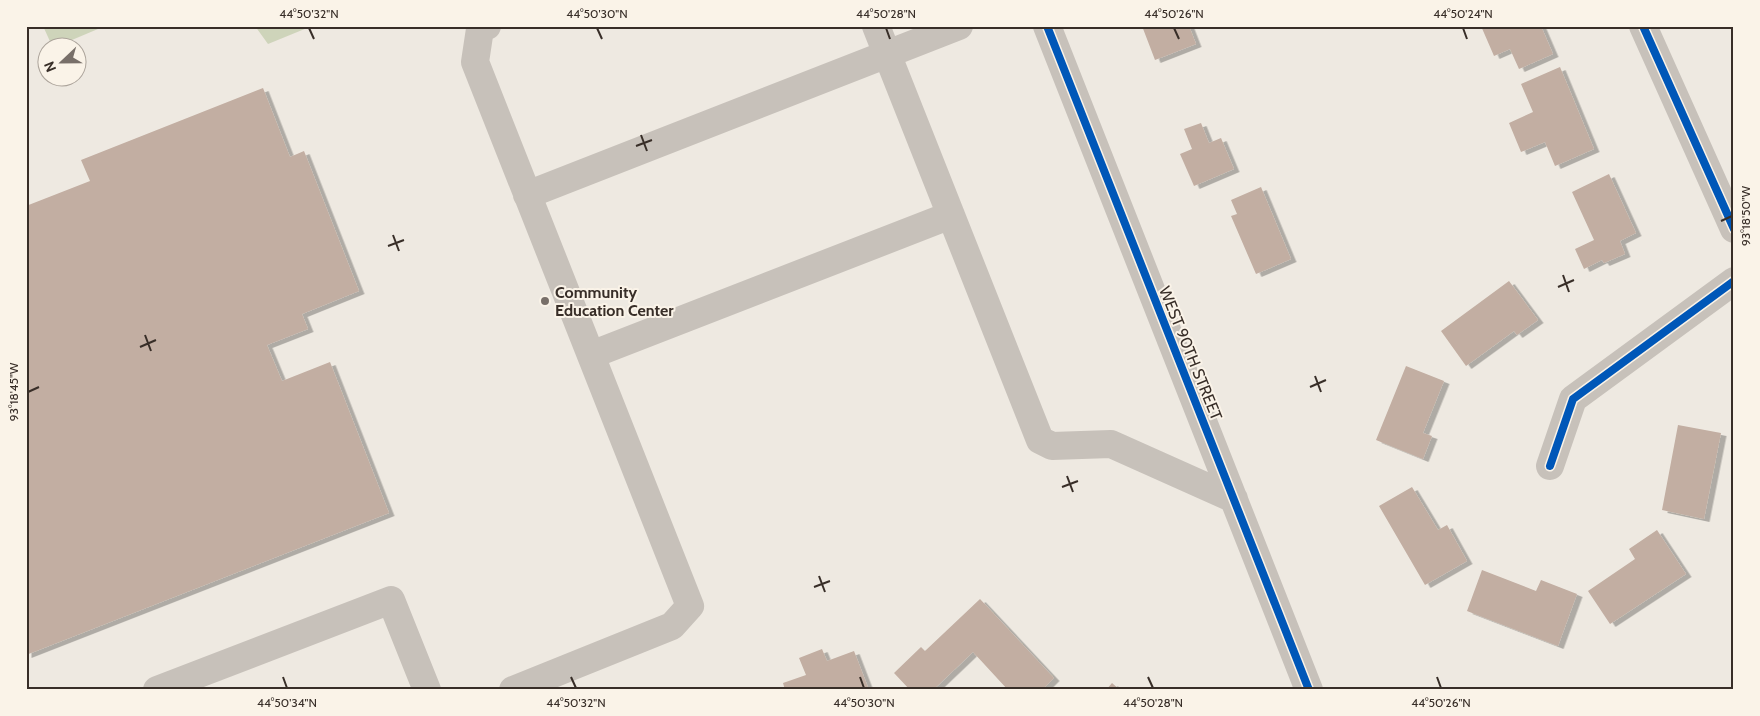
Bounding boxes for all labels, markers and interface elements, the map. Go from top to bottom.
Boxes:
text: 44°50'32"N [279,6,339,21]
text: 44°50'30"N [566,6,628,21]
text: 44°50'28"N [856,6,916,21]
text: 44°50'26"N [1144,6,1204,21]
text: 44°50'24"N [1433,6,1493,21]
north arrow [38,38,88,88]
text: N [40,59,60,75]
text: 93°18'50"W [1738,185,1753,246]
place label: Community Education Center [555,283,674,320]
street label: WEST 90TH STREET [1155,284,1226,423]
marker: Community Education Center [539,295,551,307]
text: 93°18'45"W [6,362,21,421]
text: 44°50'34"N [257,695,317,710]
text: 44°50'32"N [546,695,606,710]
text: 44°50'30"N [833,695,895,710]
text: 44°50'28"N [1123,695,1183,710]
text: 44°50'26"N [1411,695,1471,710]

